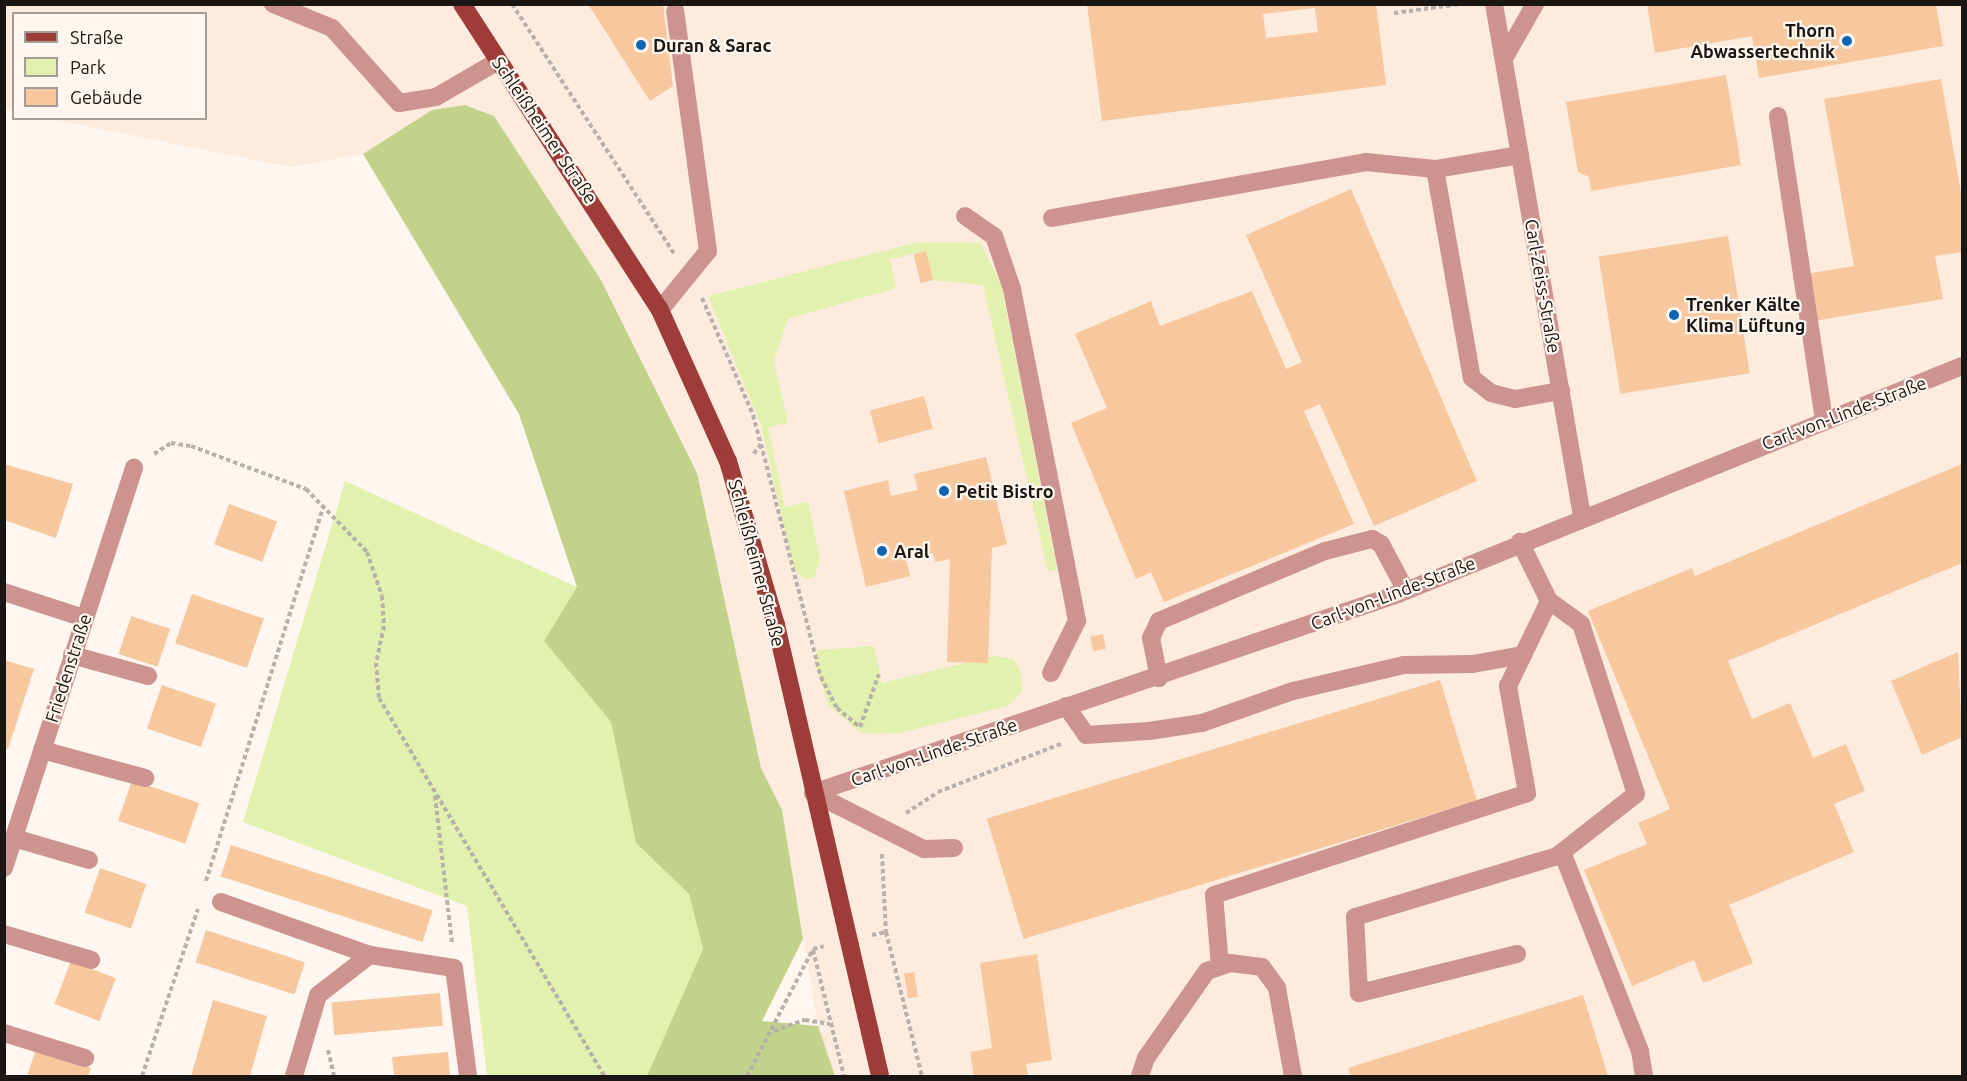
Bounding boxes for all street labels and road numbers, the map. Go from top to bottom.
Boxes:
street label: Schleißheimer Straße [488,53,602,207]
street label: Carl-Zeiss-Straße [1521,217,1565,355]
street label: Carl-von-Linde-Straße [1759,372,1929,454]
street label: Schleißheimer Straße [724,477,790,649]
street label: Carl-von-Linde-Straße [1308,552,1478,634]
street label: Friedenstraße [40,611,96,725]
street label: Carl-von-Linde-Straße [848,713,1020,791]

